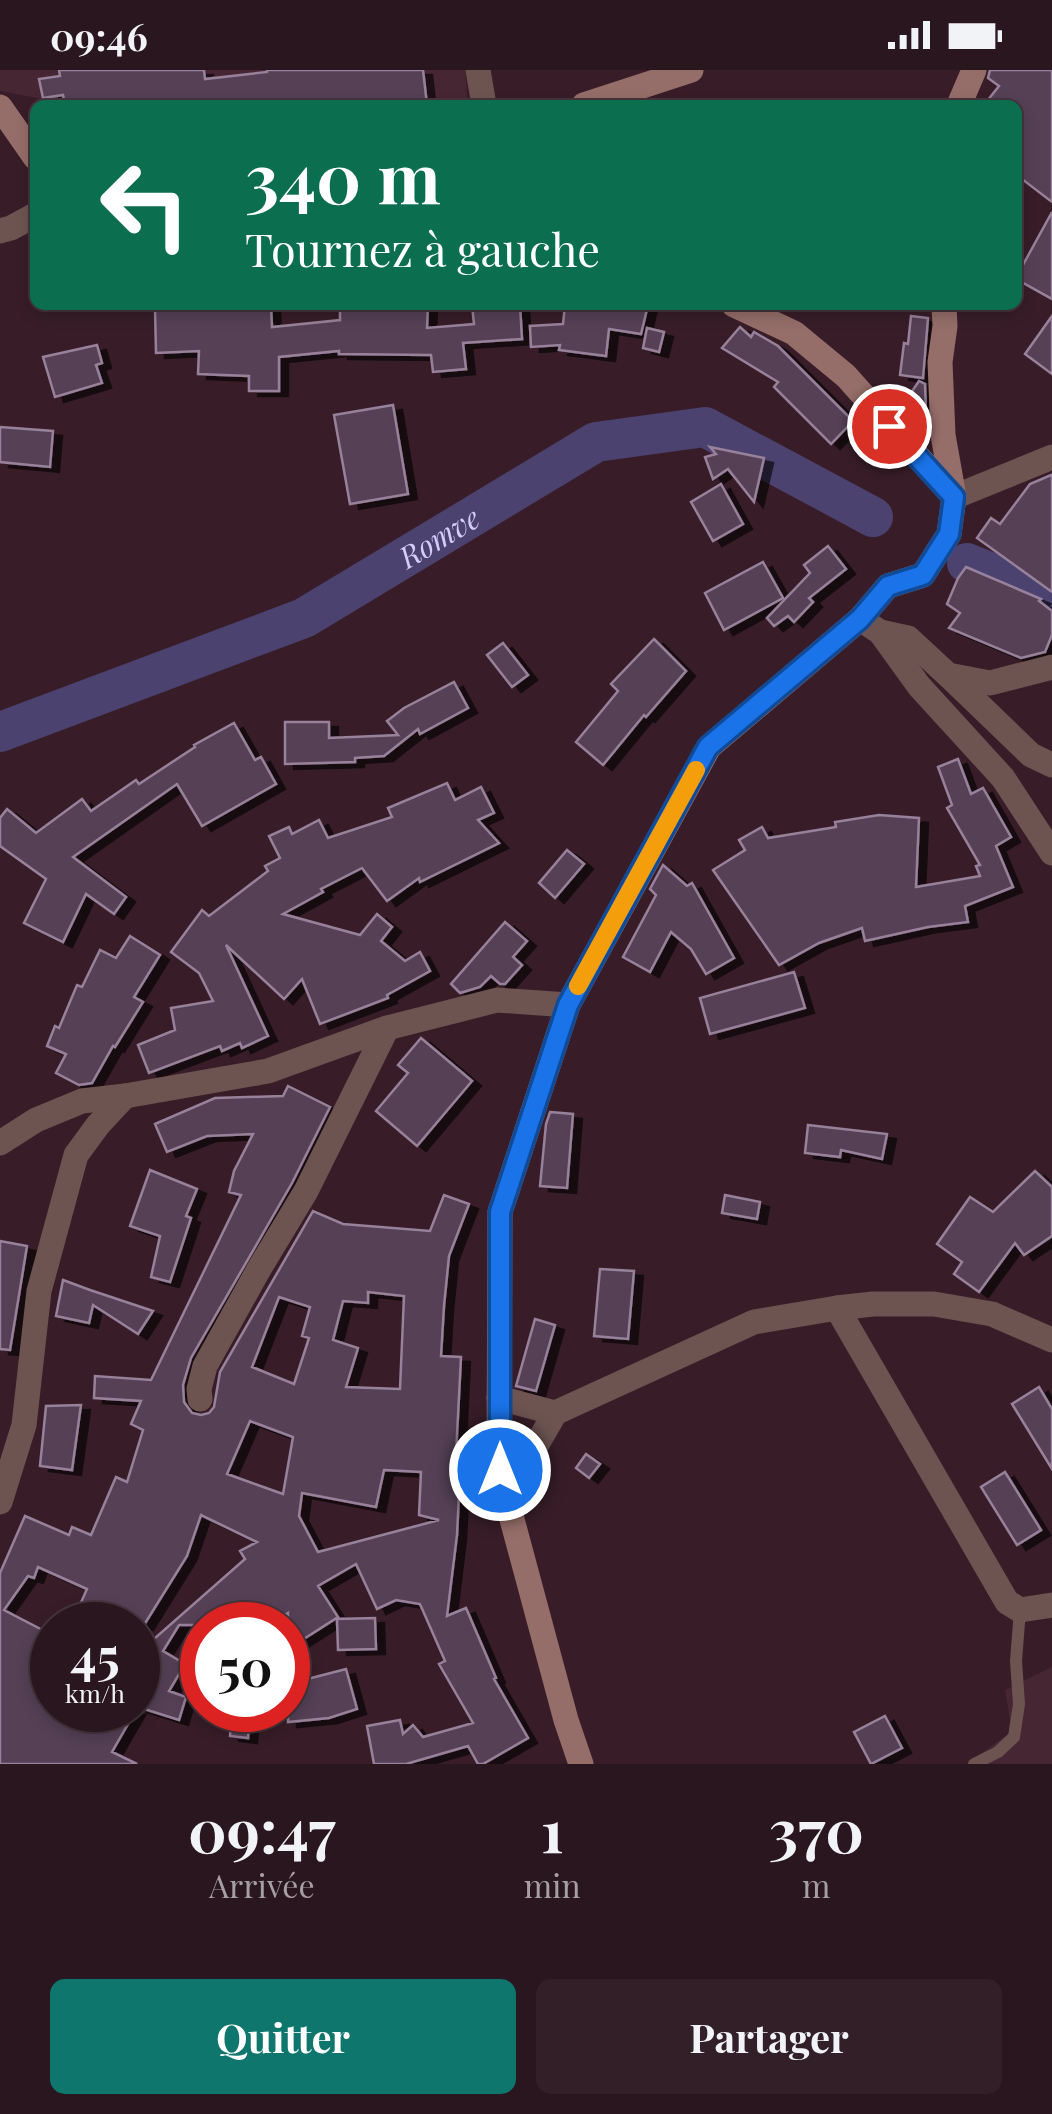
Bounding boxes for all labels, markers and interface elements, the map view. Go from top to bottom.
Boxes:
text: 09:46 [50,10,148,61]
text: 340 m [245,128,441,222]
icon: left [80,140,210,270]
text: Tournez à gauche [245,218,600,278]
pin [847,384,932,469]
icon: arrive [862,399,917,454]
water label: Romve [390,497,487,577]
position arrow [448,1418,552,1522]
speed limit sign: 50 [180,1602,310,1732]
text: 45 [70,1621,120,1688]
text: km/h [65,1676,125,1709]
text: 09:47 [188,1788,336,1868]
text: 1 [541,1788,564,1868]
text: 370 [769,1788,864,1868]
text: Arrivée [209,1863,315,1906]
text: min [524,1863,581,1906]
text: m [802,1863,831,1906]
button: Quitter [50,1979,516,2094]
button: Partager [536,1979,1002,2094]

